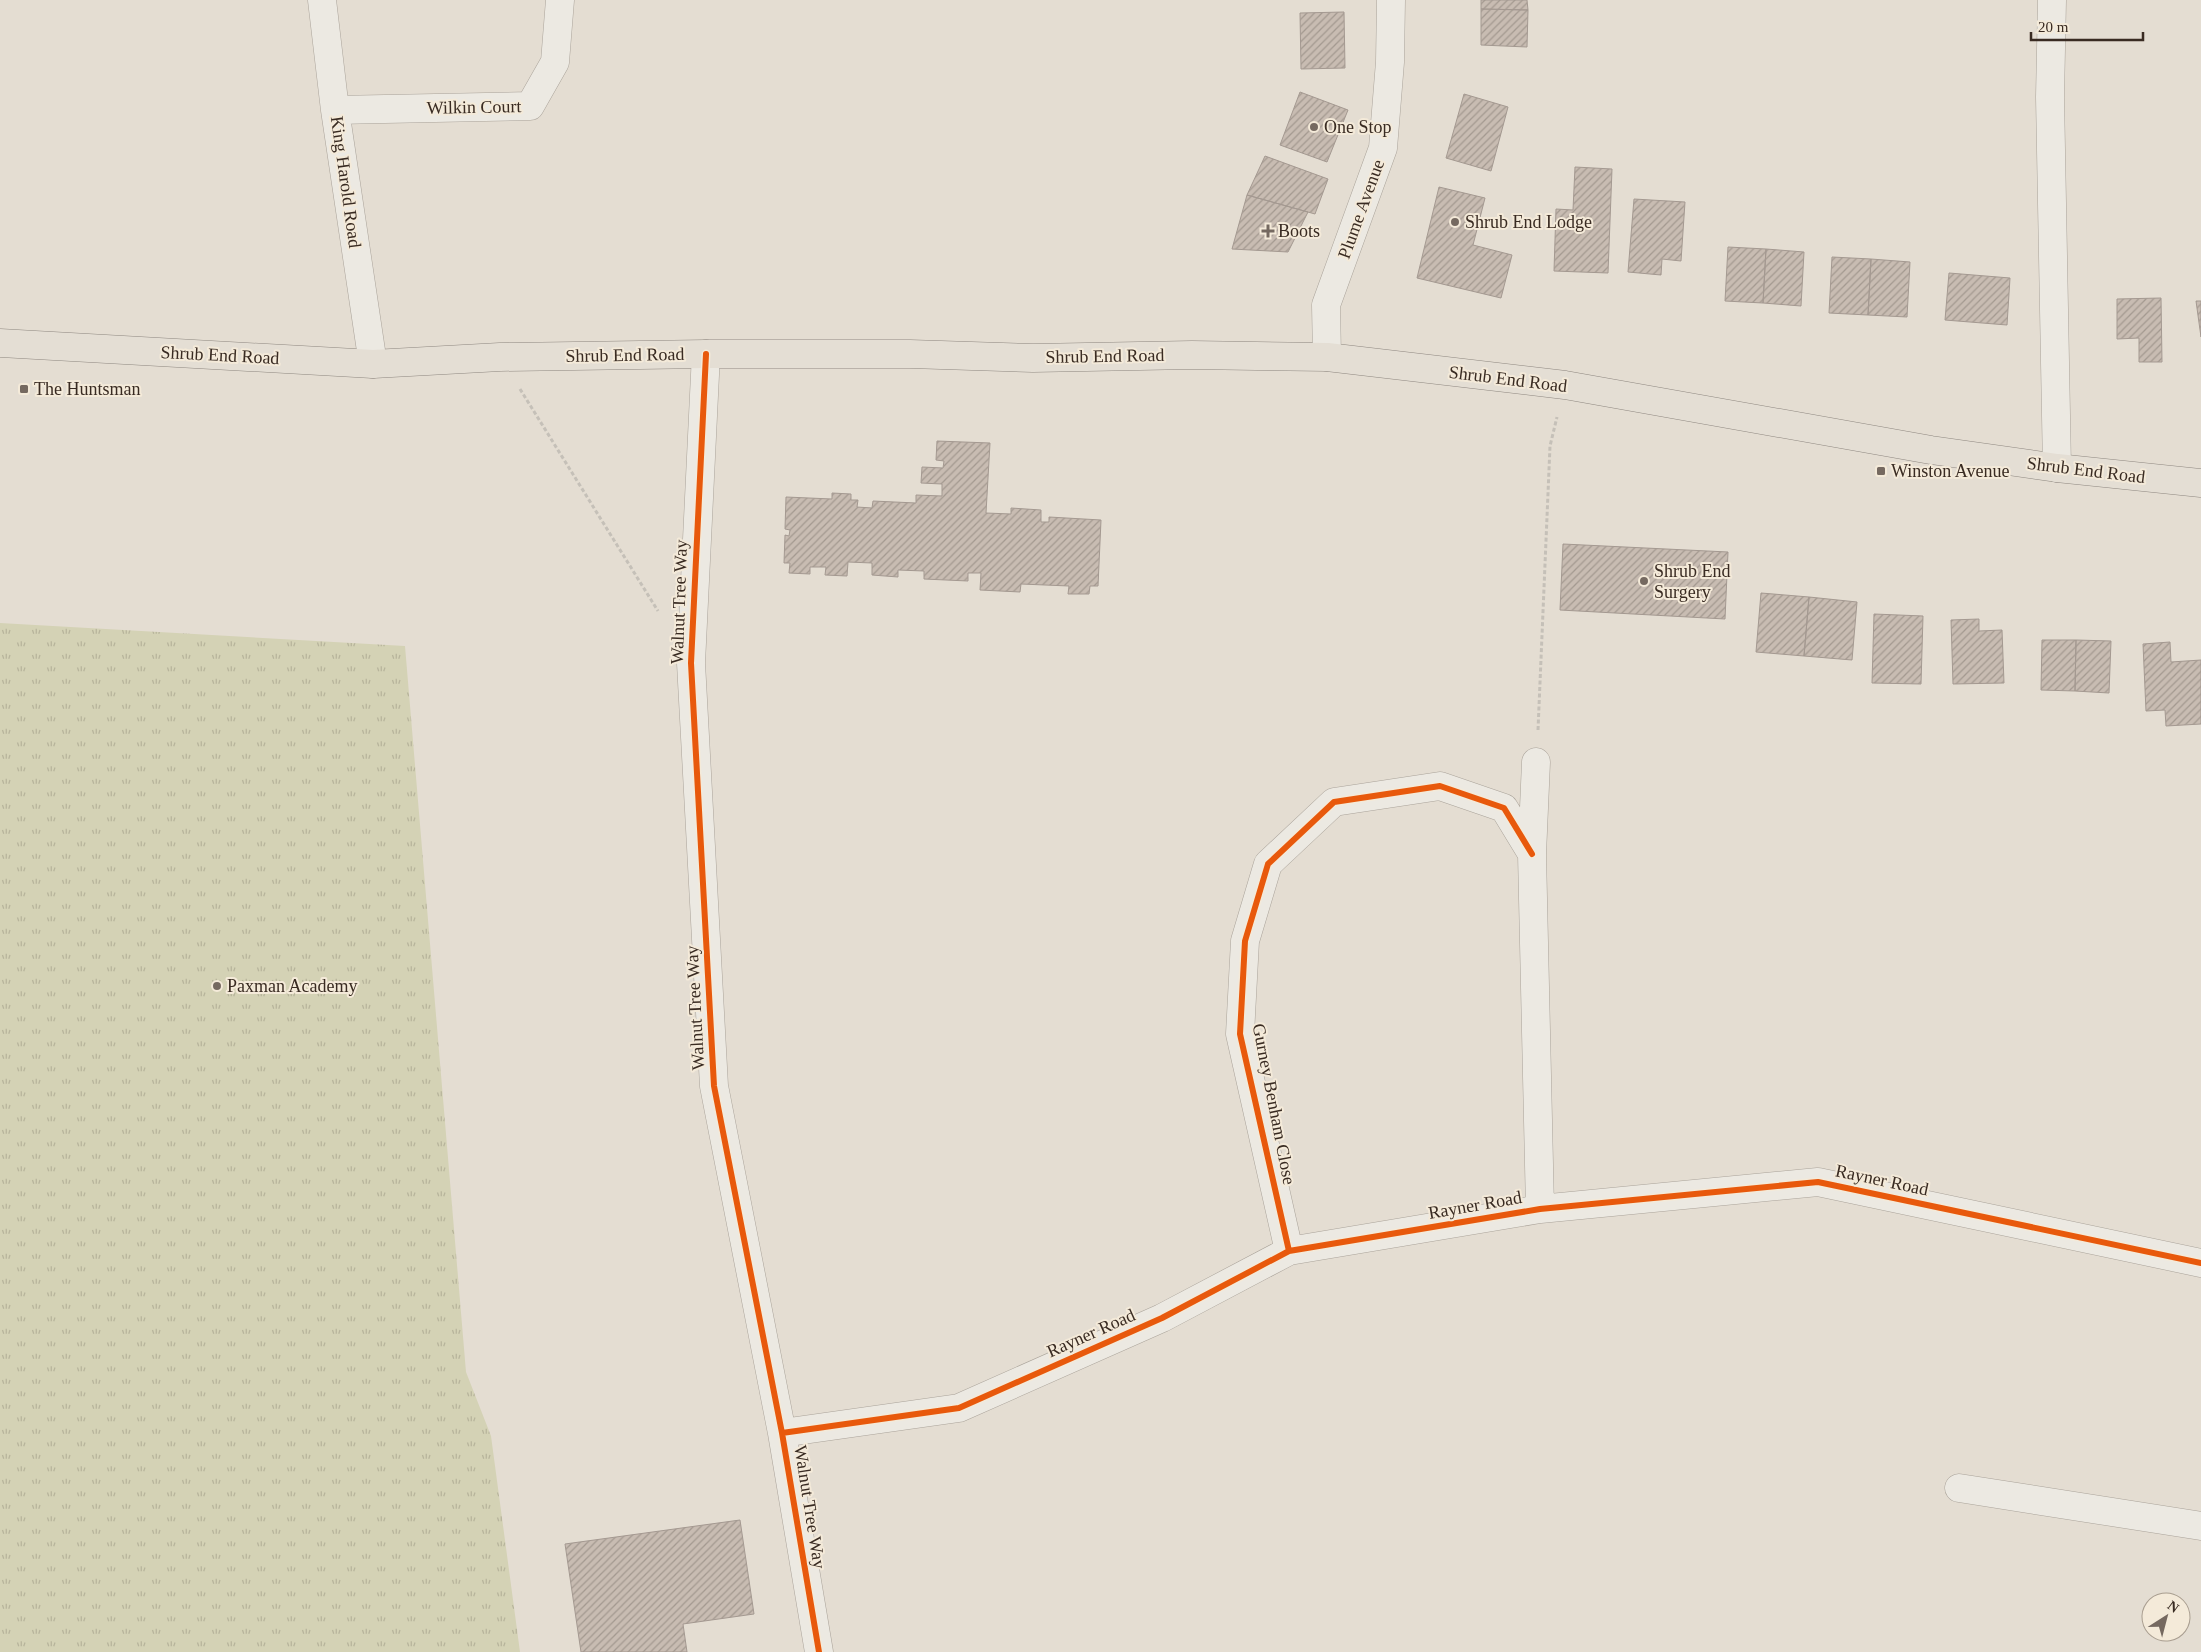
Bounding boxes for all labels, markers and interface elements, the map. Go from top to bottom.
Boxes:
scale bar [2031,10,2144,42]
text: 20 m [2038,19,2069,35]
street label: Wilkin Court [426,96,522,118]
street label: King Harold Road [327,115,365,249]
place label: One Stop [1324,117,1392,137]
marker: One Stop [1308,121,1320,133]
street label: Plume Avenue [1334,157,1388,261]
place label: Shrub End Lodge [1465,212,1592,232]
marker: Shrub End Lodge [1449,216,1461,228]
place label: Boots [1278,221,1320,241]
marker: Boots [1262,225,1274,237]
street label: Shrub End Road [160,342,280,368]
street label: Shrub End Road [565,344,685,366]
street label: Shrub End Road [1045,345,1165,367]
street label: Shrub End Road [1448,362,1568,396]
place label: The Huntsman [34,379,140,399]
marker: The Huntsman [18,383,30,395]
street label: Shrub End Road [2026,453,2146,487]
place label: Winston Avenue [1891,461,2009,481]
marker: Winston Avenue [1875,465,1887,477]
street label: Walnut Tree Way [667,539,691,665]
place label: Shrub End Surgery [1654,561,1731,602]
marker: Shrub End Surgery [1638,575,1650,587]
street label: Walnut Tree Way [682,945,708,1071]
place label: Paxman Academy [227,976,357,996]
marker: Paxman Academy [211,980,223,992]
street label: Gurney Benham Close [1249,1022,1299,1186]
street label: Rayner Road [1834,1160,1930,1200]
street label: Rayner Road [1427,1187,1523,1223]
street label: Rayner Road [1044,1305,1138,1361]
street label: Walnut Tree Way [790,1444,830,1570]
north arrow [2141,1592,2191,1642]
text: N [2165,1598,2182,1616]

